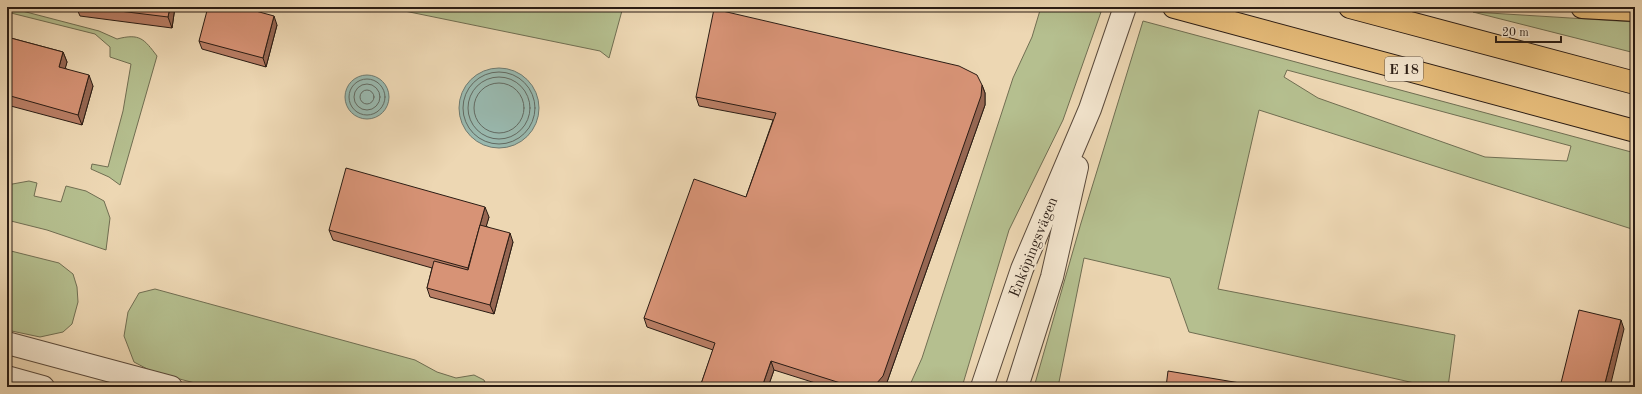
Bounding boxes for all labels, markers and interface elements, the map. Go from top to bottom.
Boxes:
scale bar [1496,18,1561,44]
text: 20 m [1502,27,1529,39]
road number: E 18 [1385,57,1423,81]
street label: Enköpingsvägen [1007,195,1061,300]

